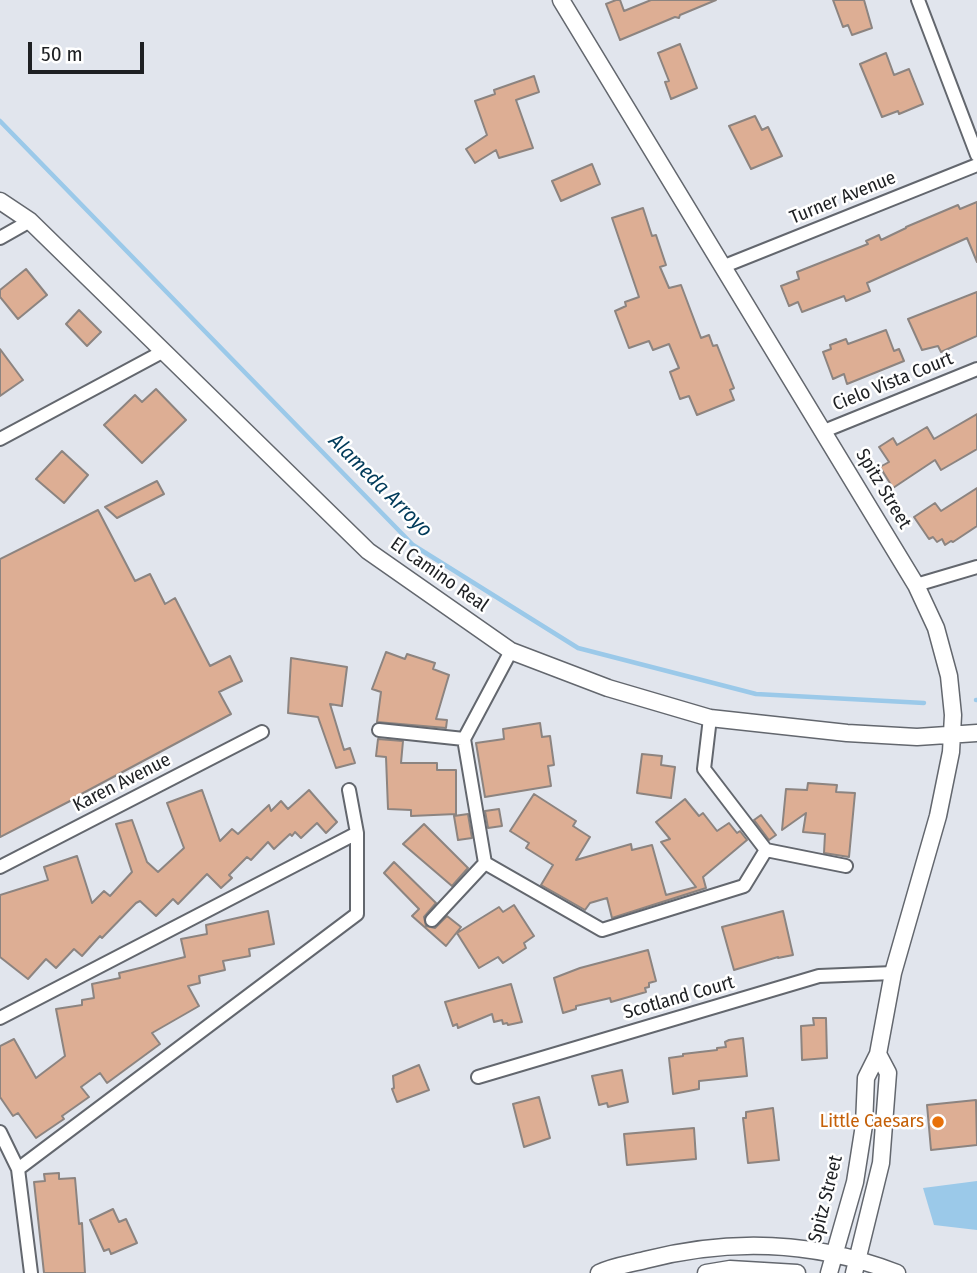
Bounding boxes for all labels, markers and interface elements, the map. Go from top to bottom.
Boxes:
scale bar [32,28,147,72]
text: 50 m [41,41,83,67]
street label: Turner Avenue [787,166,899,230]
street label: Cielo Vista Court [830,348,956,416]
water label: Alameda Arroyo [323,429,437,543]
street label: Spitz Street [850,445,916,533]
street label: El Camino Real [386,533,492,617]
street label: Karen Avenue [69,749,175,817]
street label: Scotland Court [621,971,737,1025]
place label: Little Caesars [820,1111,924,1133]
marker: Little Caesars [930,1114,946,1130]
street label: Spitz Street [804,1153,848,1245]

